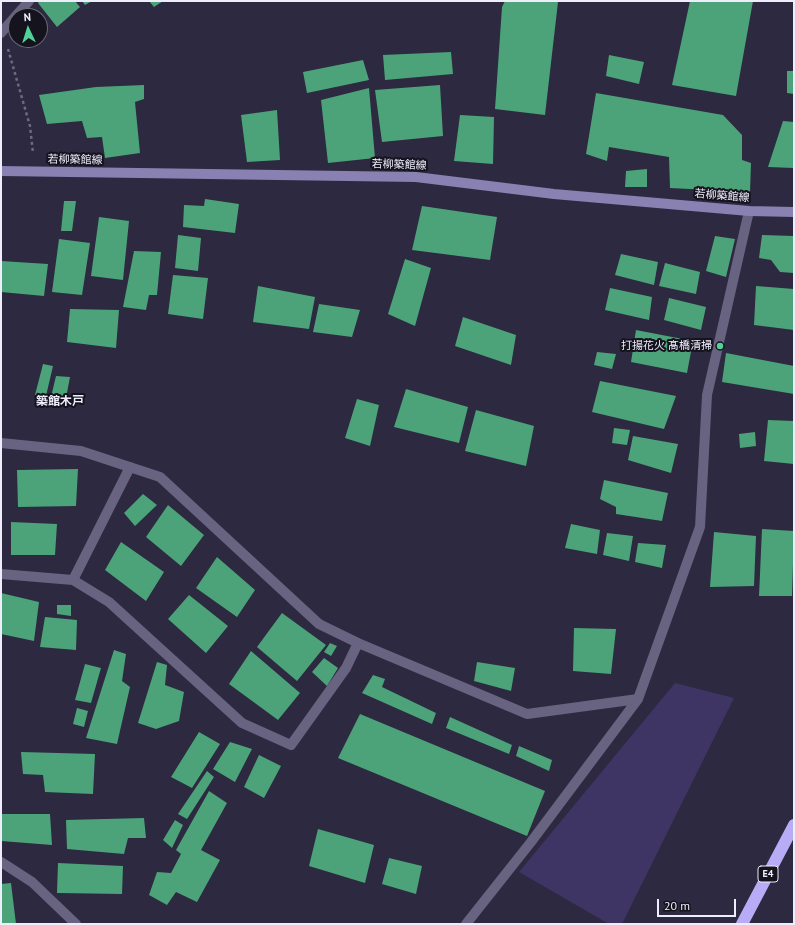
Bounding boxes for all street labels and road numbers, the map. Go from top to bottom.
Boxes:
street label: 若柳築館線 [47,153,103,167]
street label: 若柳築館線 [371,157,427,173]
street label: 若柳築館線 [694,187,750,205]
road number: E4 [758,866,778,882]

